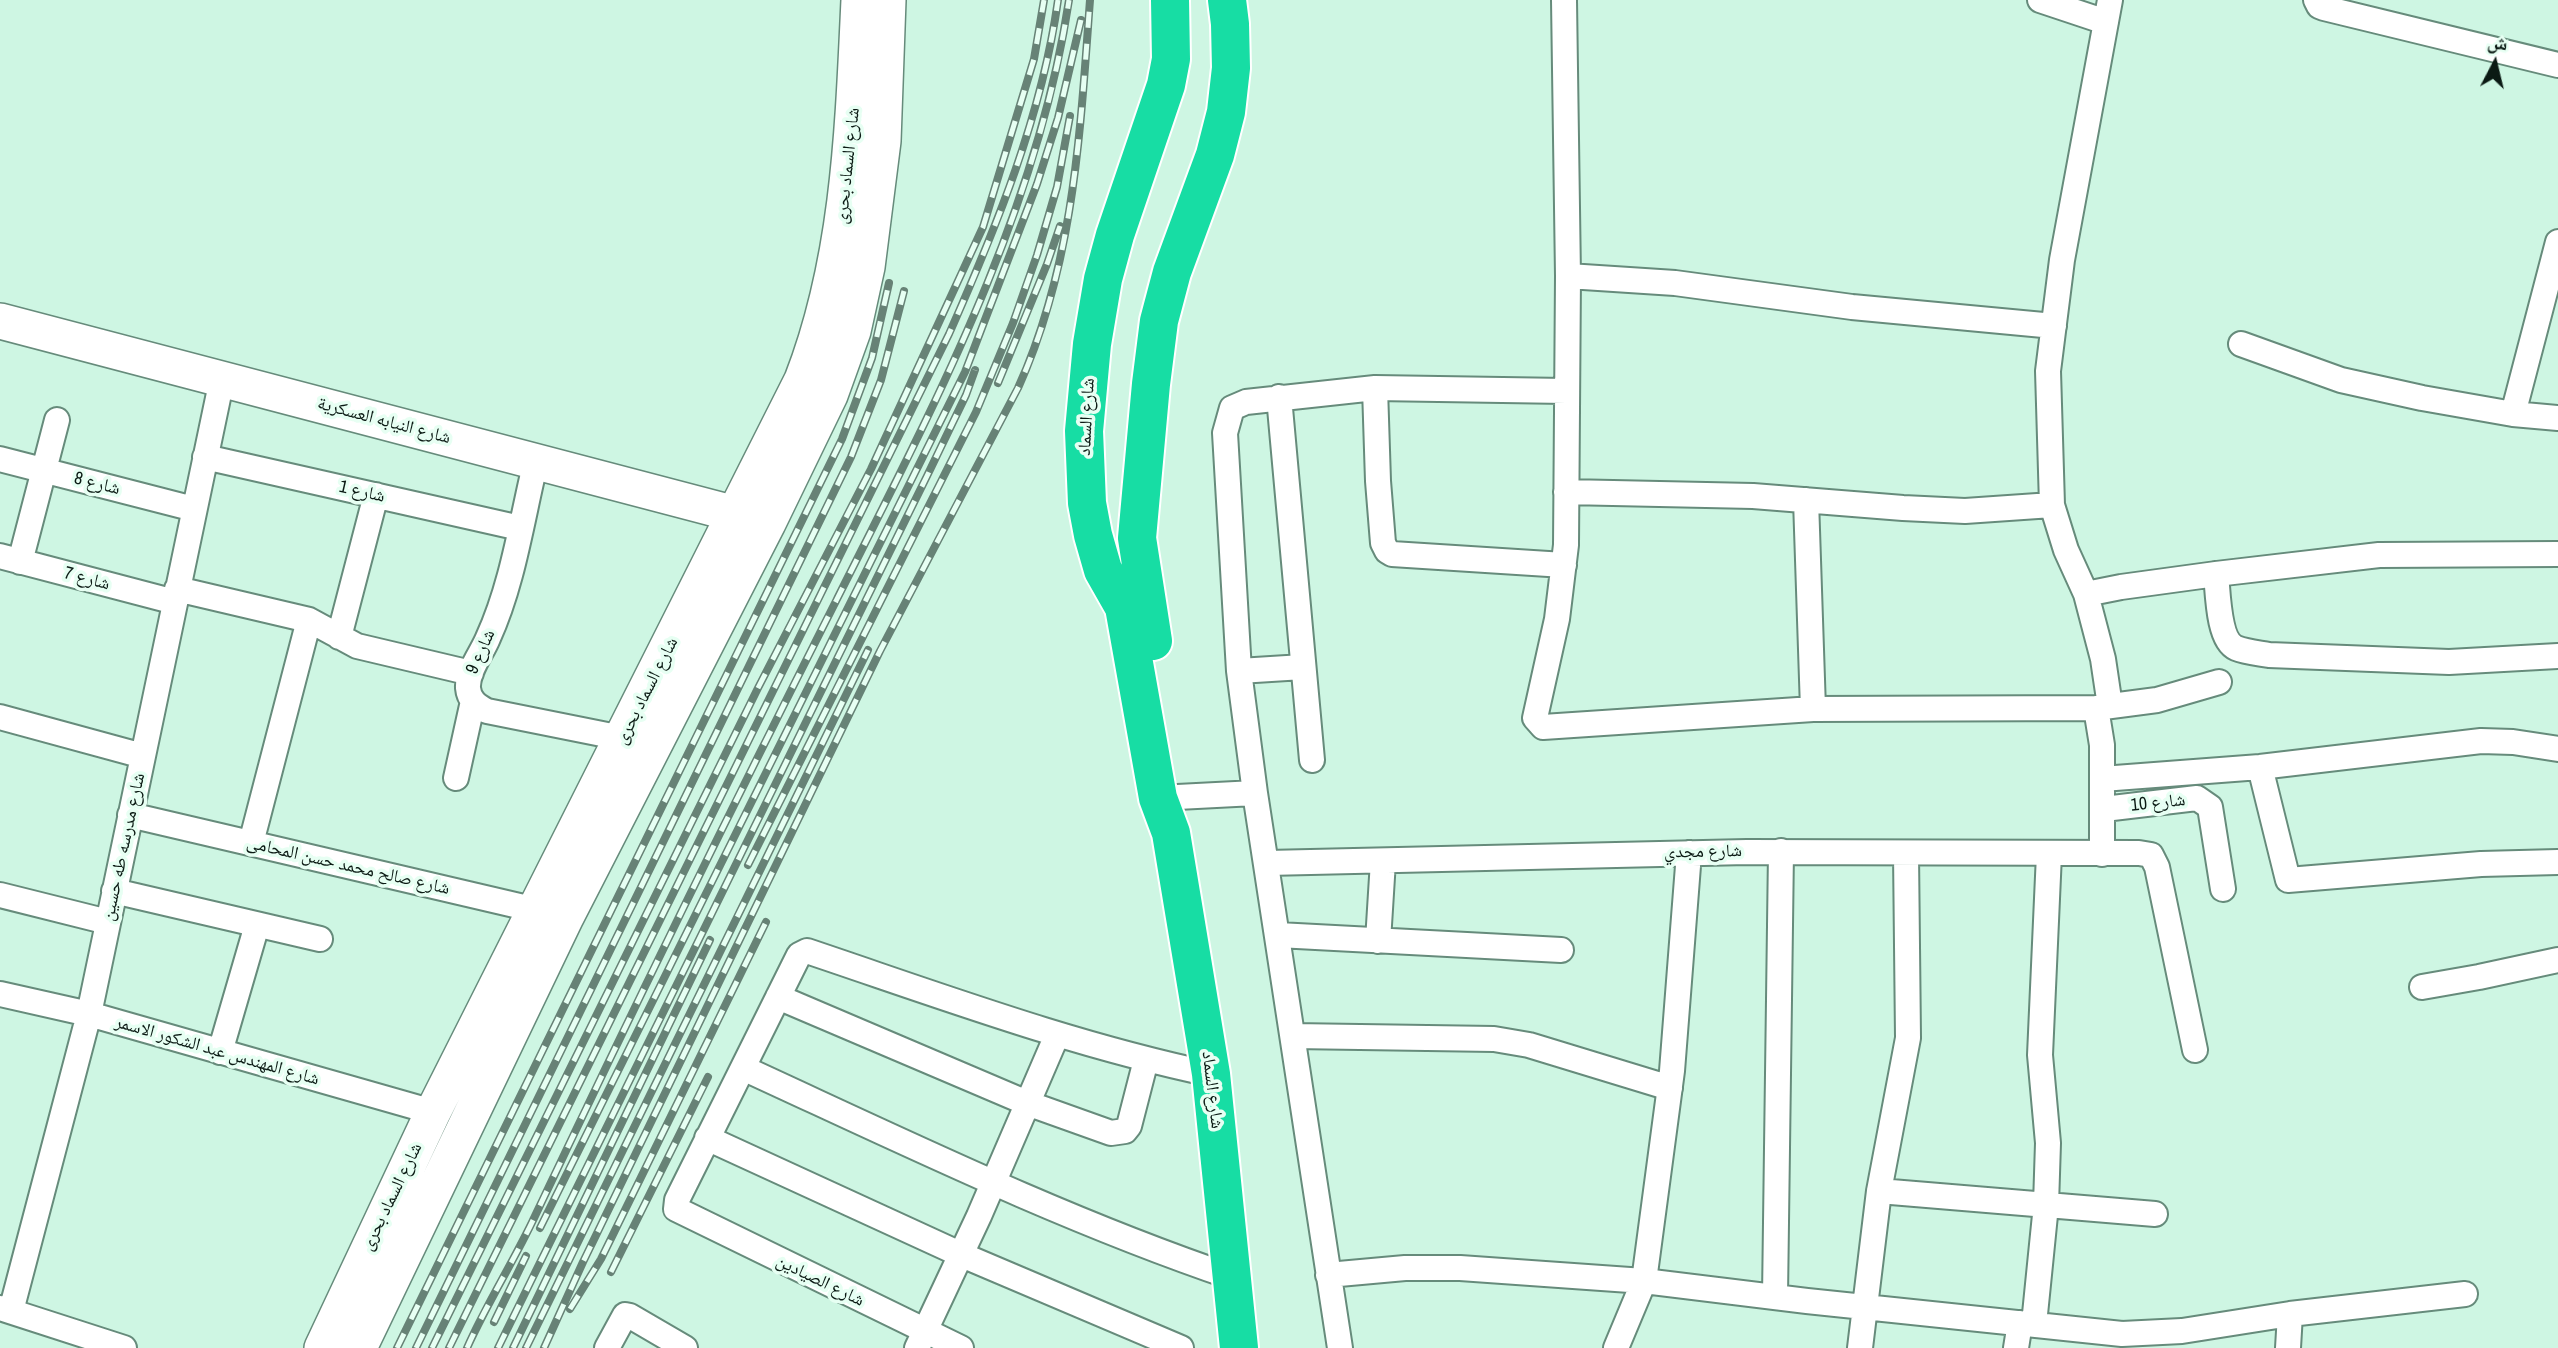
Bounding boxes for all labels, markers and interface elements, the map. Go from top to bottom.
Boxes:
north arrow [2460,28,2530,98]
text: ش [2486,28,2509,56]
street label: شارع السماد بحرى [831,107,865,225]
street label: شارع السماد [1074,378,1100,456]
street label: شارع النيابه العسكرية [315,393,453,449]
street label: شارع 8 [72,468,122,500]
street label: شارع 1 [337,476,387,508]
street label: شارع 7 [62,563,112,595]
street label: شارع 9 [462,626,500,678]
street label: شارع السماد بحرى [611,634,683,748]
street label: شارع مدرسه طه حسين [98,771,150,923]
street label: شارع 10 [2130,789,2186,817]
street label: شارع صالح محمد حسن المحامى [244,832,452,900]
street label: شارع مجدي [1664,841,1742,863]
street label: شارع المهندس عبد الشكور الاسمر [112,1011,322,1091]
street label: شارع السماد [1197,1050,1227,1130]
street label: شارع السماد بحرى [357,1140,427,1254]
street label: شارع الصيادين [772,1250,868,1312]

